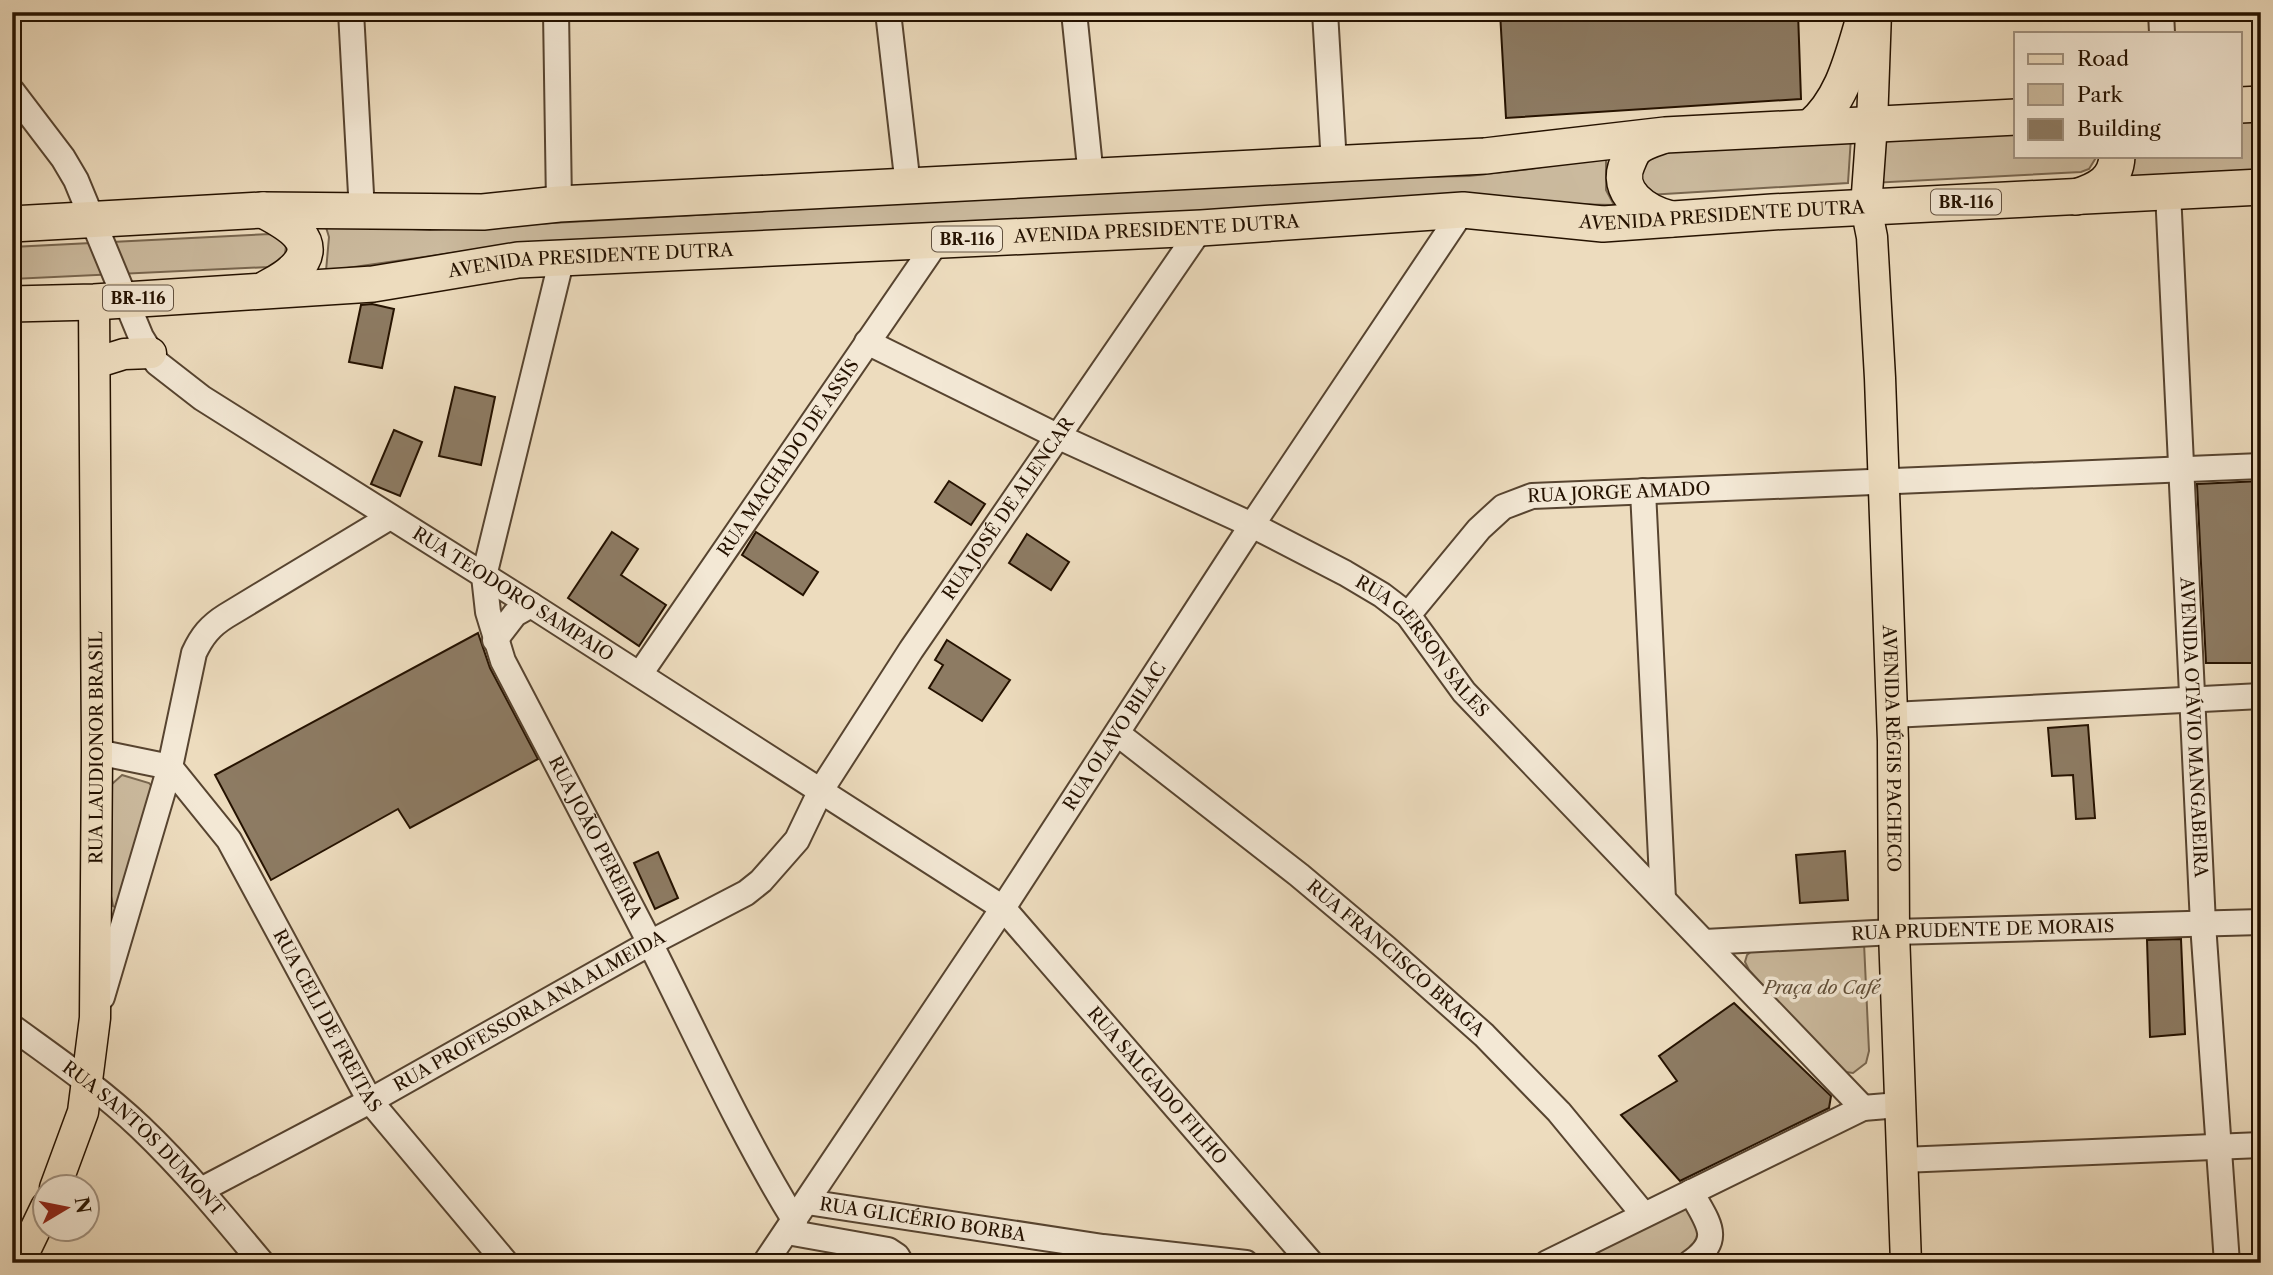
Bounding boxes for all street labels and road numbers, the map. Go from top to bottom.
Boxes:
road number: BR-116 [1931,190,2001,214]
street label: AVENIDA PRESIDENTE DUTRA [1577,196,1866,235]
street label: AVENIDA PRESIDENTE DUTRA [1012,210,1301,248]
road number: BR-116 [932,227,1002,252]
street label: AVENIDA PRESIDENTE DUTRA [446,239,734,283]
road number: BR-116 [103,286,173,310]
street label: RUA MACHADO DE ASSIS [713,355,864,561]
street label: RUA JOSÉ DE ALENCAR [938,412,1079,604]
street label: RUA JORGE AMADO [1527,478,1711,507]
street label: RUA TEODORO SAMPAIO [408,522,618,666]
street label: RUA GERSON SALES [1351,571,1493,722]
street label: AVENIDA OTÁVIO MANGABEIRA [2175,576,2212,879]
street label: AVENIDA RÉGIS PACHECO [1878,624,1905,872]
street label: RUA LAUDIONOR BRASIL [85,631,108,864]
street label: RUA OLAVO BILAC [1058,658,1171,815]
street label: RUA JOÃO PEREIRA [544,752,647,923]
street label: RUA FRANCISCO BRAGA [1302,875,1489,1042]
street label: RUA PRUDENTE DE MORAIS [1851,915,2115,945]
street label: RUA CELI DE FREITAS [268,925,386,1117]
street label: RUA PROFESSORA ANA ALMEIDA [390,926,670,1096]
street label: RUA SALGADO FILHO [1083,1002,1232,1169]
street label: RUA SANTOS DUMONT [55,1058,229,1222]
street label: RUA GLICÉRIO BORBA [818,1193,1028,1246]

